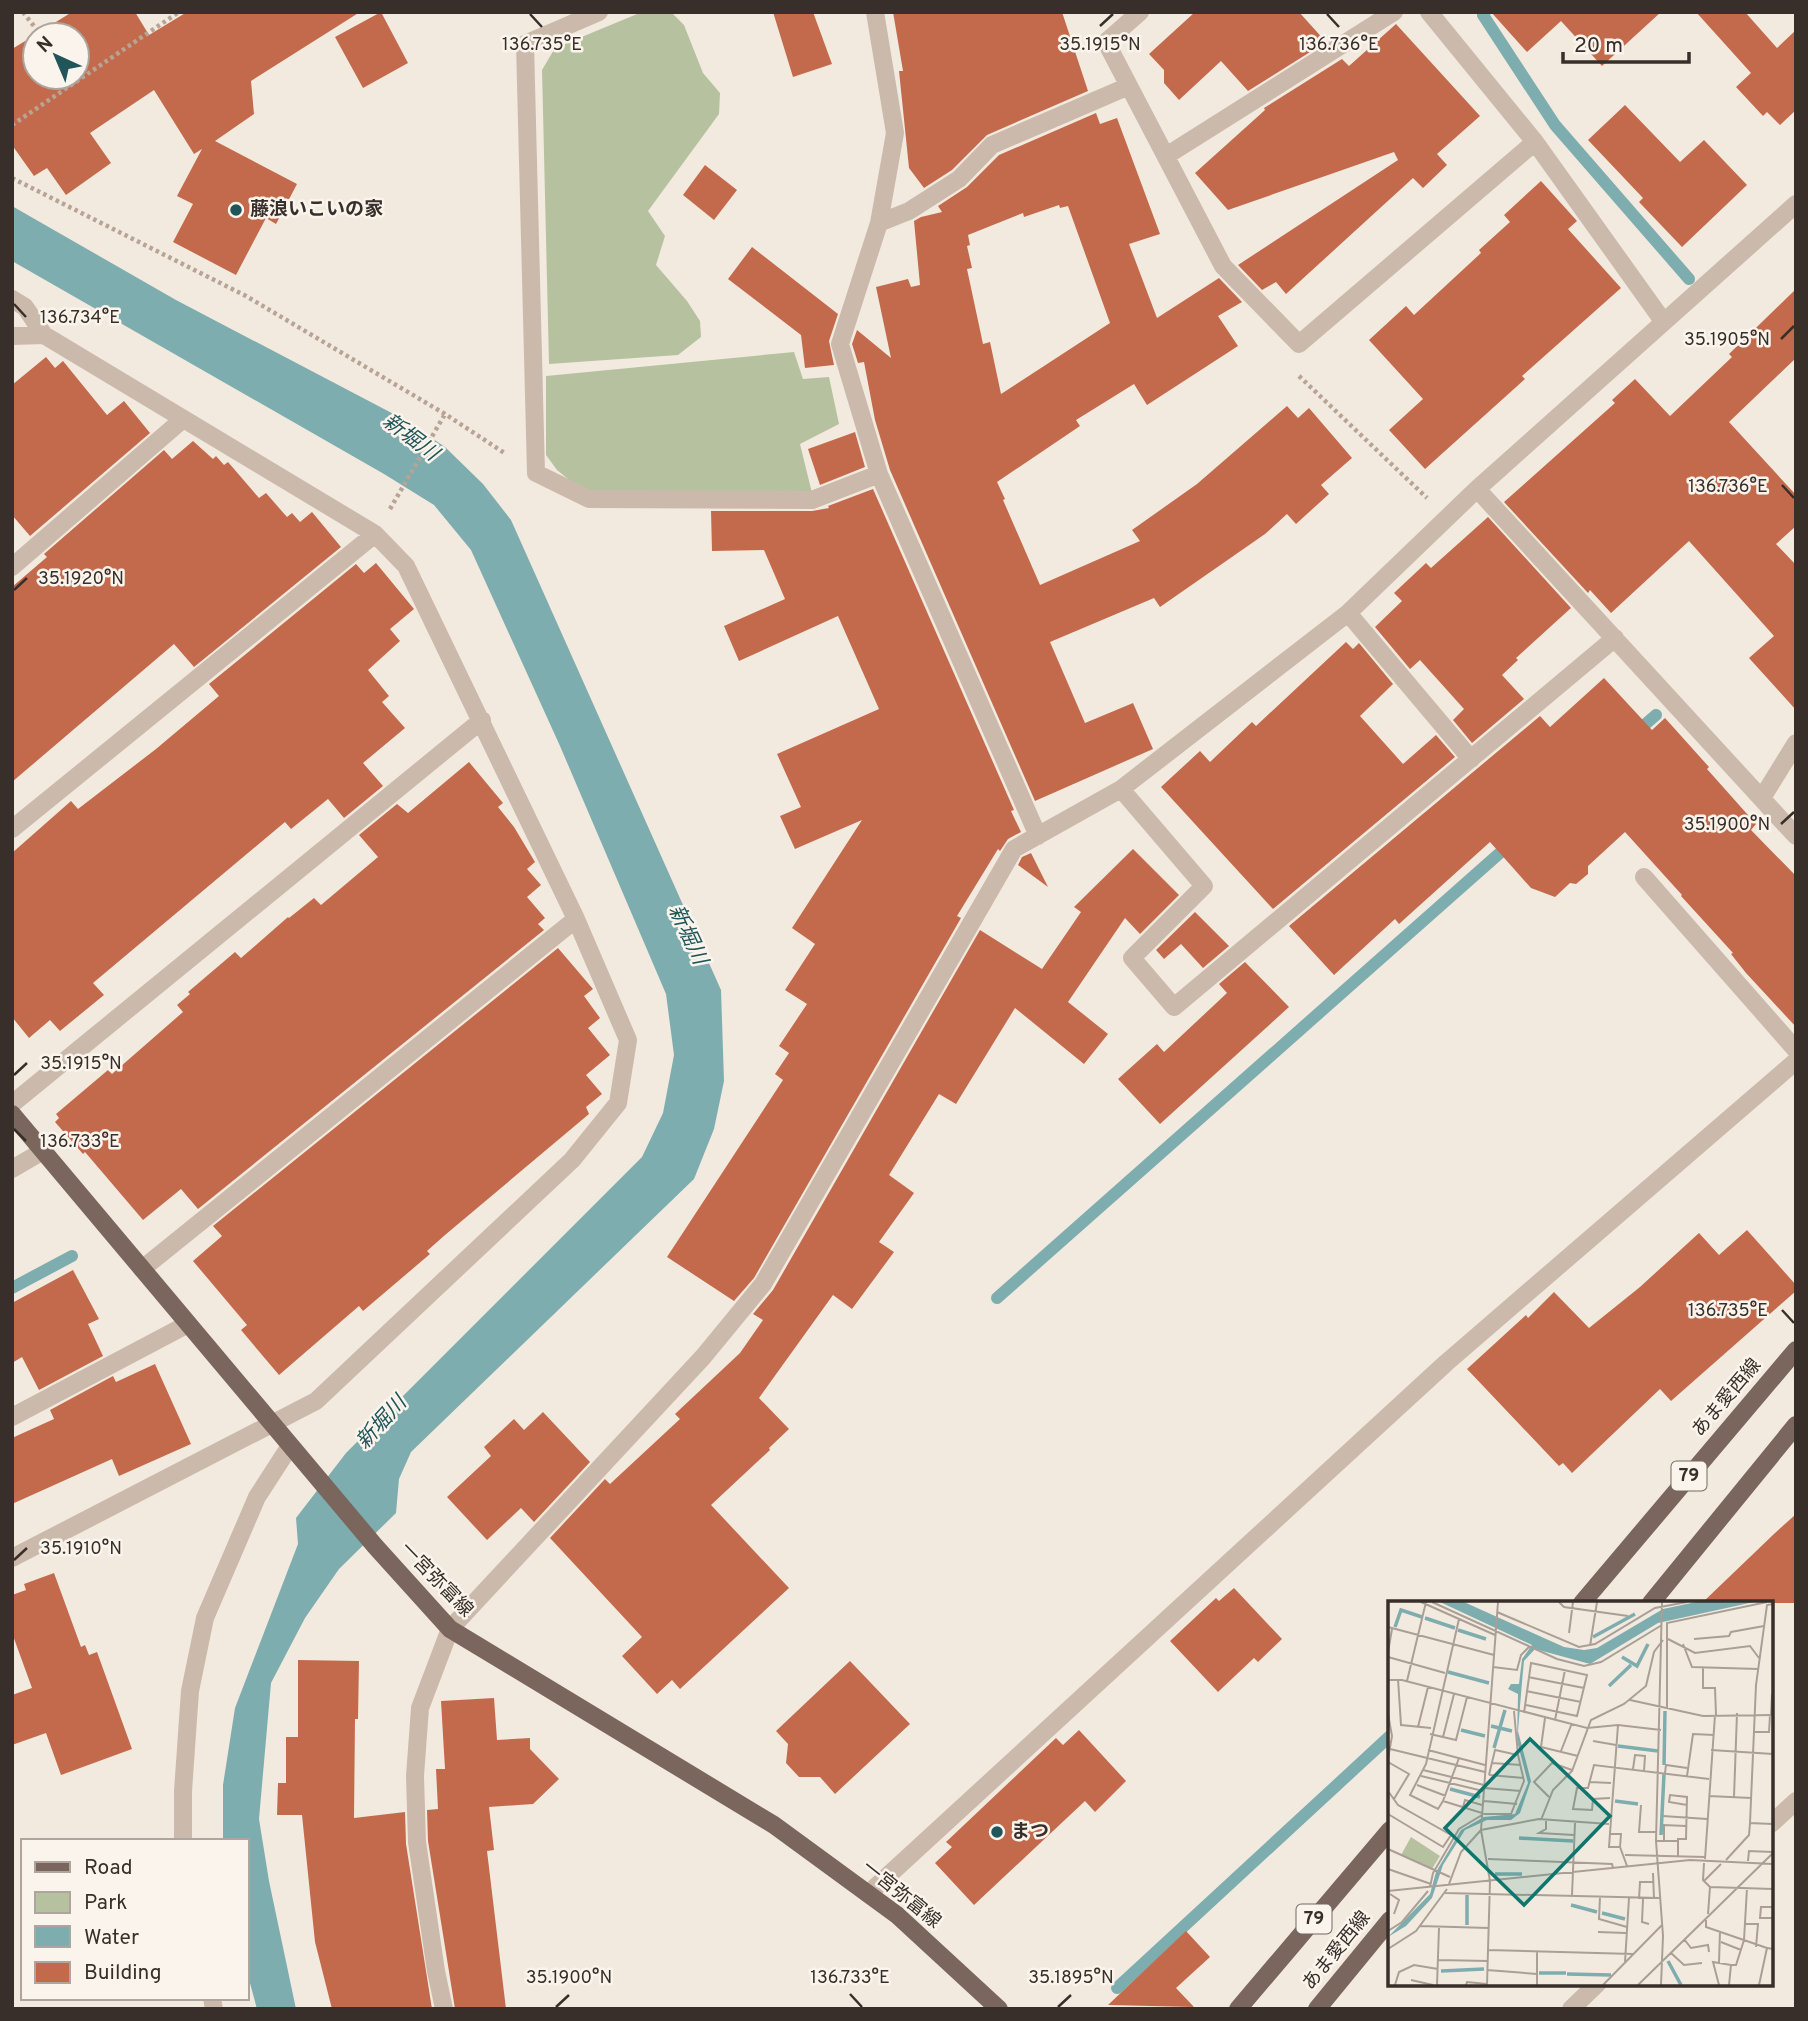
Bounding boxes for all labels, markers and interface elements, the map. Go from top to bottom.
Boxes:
north arrow [21,21,91,91]
scale bar [1563,21,1689,65]
text: N [32,32,59,59]
text: 20 m [1574,33,1623,60]
text: 136.735°E [502,34,582,57]
text: 35.1915°N [1059,34,1141,57]
text: 136.736°E [1299,34,1379,57]
place label: 藤浪いこいの家 [250,198,383,222]
marker: 藤浪いこいの家 [228,202,244,218]
text: 136.734°E [40,307,120,330]
text: 35.1905°N [1684,329,1770,352]
water label: 新堀川 [377,408,445,469]
text: 136.736°E [1688,476,1768,499]
text: 35.1920°N [38,568,124,591]
text: 35.1900°N [1684,814,1770,837]
water label: 新堀川 [661,901,713,971]
text: 35.1915°N [40,1053,122,1076]
text: 136.733°E [40,1131,120,1154]
text: 136.735°E [1688,1300,1768,1323]
street label: あま愛西線 [1687,1354,1767,1442]
water label: 新堀川 [351,1389,414,1455]
road number: 79 [1672,1462,1706,1490]
street label: 一宮弥富線 [394,1537,478,1623]
text: 35.1910°N [40,1538,122,1561]
inset map [1388,1601,1773,1986]
place label: まつ [1011,1820,1049,1844]
marker: まつ [989,1824,1005,1840]
legend [21,1839,248,2000]
text: Road [84,1855,133,1882]
street label: 一宮弥富線 [857,1856,945,1934]
text: Park [84,1890,127,1917]
road number: 79 [1296,1905,1332,1934]
street label: あま愛西線 [1298,1907,1376,1995]
text: Water [84,1925,139,1952]
text: Building [84,1960,162,1987]
text: 35.1900°N [526,1967,612,1990]
text: 136.733°E [810,1967,890,1990]
text: 35.1895°N [1028,1967,1114,1990]

